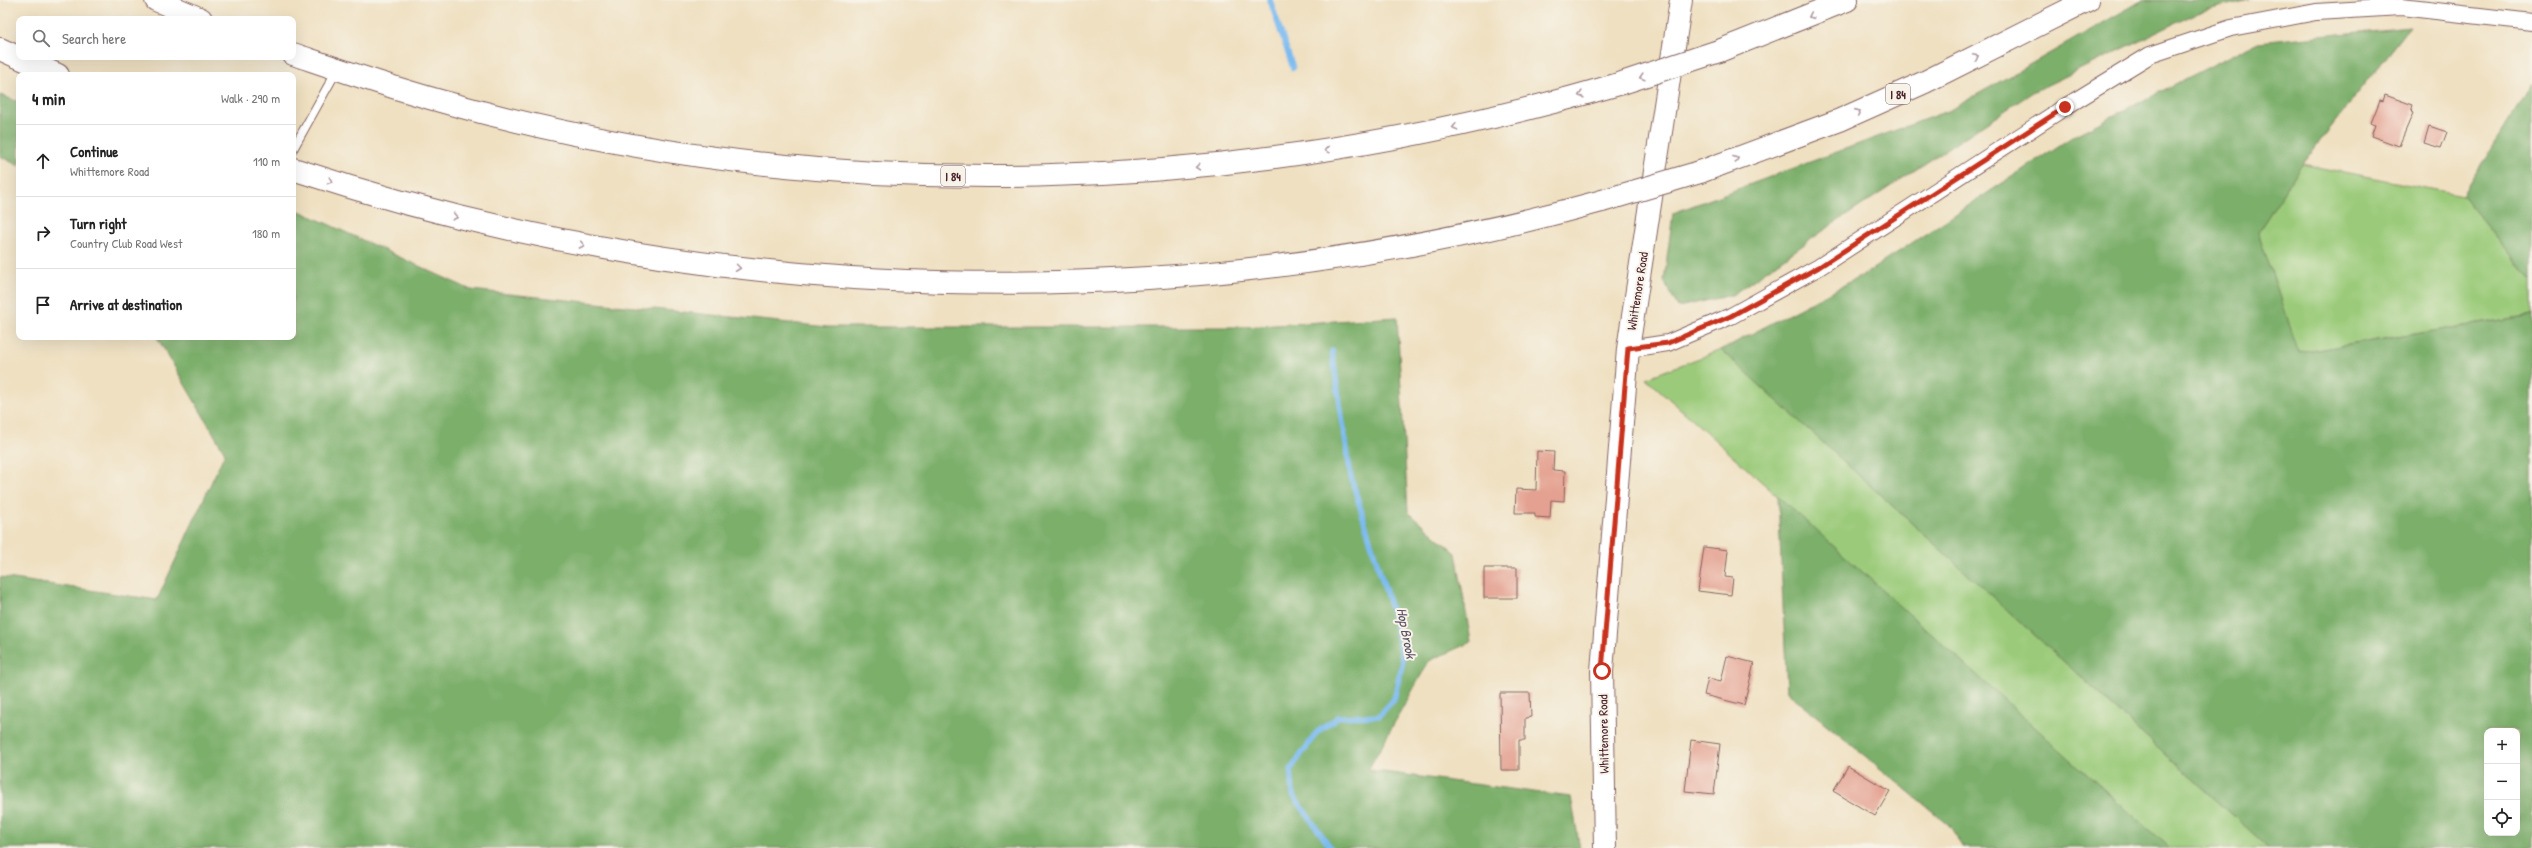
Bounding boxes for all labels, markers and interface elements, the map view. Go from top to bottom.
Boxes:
one-way arrow [1808,11,1816,19]
search box [16,16,296,60]
icon: search [30,27,52,49]
text: Search here [62,28,126,49]
one-way arrow [1971,54,1979,62]
one-way arrow [1639,72,1646,81]
road number: I 84 [1886,84,1910,104]
text: 4 min [32,87,65,110]
text: Walk · 290 m [221,89,280,107]
one-way arrow [1578,90,1585,99]
route end [2056,98,2074,116]
one-way arrow [1853,109,1861,117]
one-way arrow [1452,122,1458,130]
text: Continue [70,141,118,162]
one-way arrow [1324,145,1330,154]
icon: ahead [32,150,54,172]
text: 110 m [253,152,280,170]
one-way arrow [1733,155,1740,163]
text: Whittemore Road [70,162,149,180]
one-way arrow [1195,162,1201,171]
road number: I 84 [941,166,965,186]
one-way arrow [326,176,333,185]
one-way arrow [451,212,458,221]
text: Turn right [70,213,126,234]
icon: right [32,222,54,244]
text: 180 m [252,224,280,242]
text: Country Club Road West [70,234,183,252]
one-way arrow [579,240,585,248]
street label: Whittemore Road [1622,251,1652,331]
one-way arrow [735,263,741,272]
icon: arrive [32,294,54,316]
text: Arrive at destination [70,294,182,315]
water label: Hop Brook [1392,606,1421,661]
route start [1593,662,1611,680]
street label: Whittemore Road [1593,694,1613,774]
map controls [2484,728,2520,836]
button: + [2484,728,2520,764]
button: − [2484,764,2520,800]
button: locate [2484,800,2520,836]

